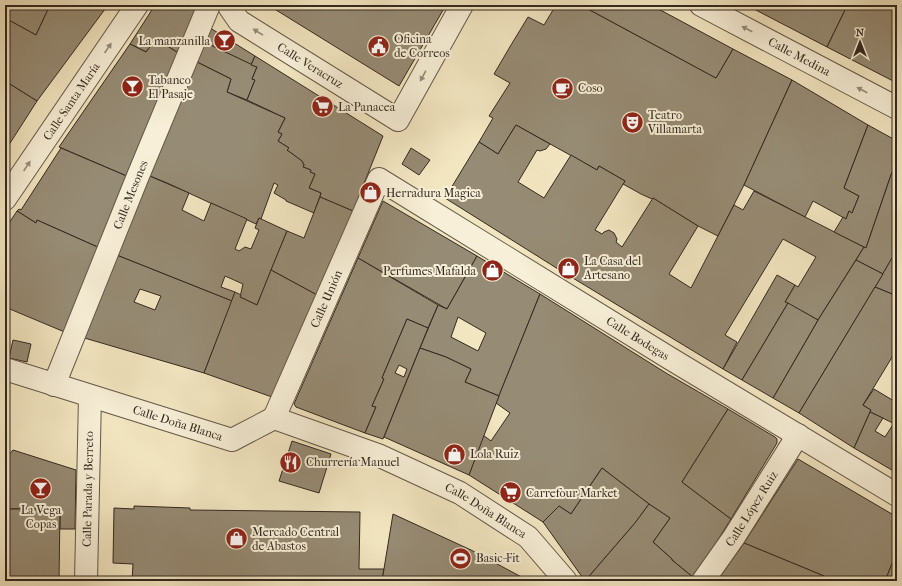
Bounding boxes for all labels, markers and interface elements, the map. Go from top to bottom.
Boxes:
north arrow [840,22,880,62]
one-way arrow [741,26,753,33]
text: N [856,26,865,39]
bar icon: La manzanilla [212,28,238,54]
one-way arrow [252,29,264,36]
place label: Oficina de Correos [394,32,450,60]
public building icon: Oficina de Correos [365,33,391,59]
place label: La manzanilla [139,34,210,48]
street label: Calle Medina [766,35,833,79]
street label: Calle Veracruz [275,40,346,92]
one-way arrow [104,42,112,53]
street label: Calle Santa María [40,60,103,143]
one-way arrow [419,70,426,82]
place label: Tabanco El Pasaje [148,73,193,101]
bar icon: Tabanco El Pasaje [119,74,145,100]
cafe icon: Coso [549,75,575,101]
place label: Coso [578,81,603,95]
one-way arrow [857,86,868,93]
supermarket icon: La Panacea [310,94,336,120]
place label: La Panacea [338,100,396,114]
place label: Teatro Villamarta [647,108,702,136]
theatre icon: Teatro Villamarta [619,109,645,135]
street label: Calle Mesones [110,158,151,231]
one-way arrow [23,161,31,172]
shop icon: Herradura Magica [357,180,383,206]
place label: Herradura Magica [386,186,481,200]
place label: La Casa del Artesano [583,254,642,282]
shop icon: La Casa del Artesano [555,255,581,281]
shop icon: Perfumes Mafalda [479,258,505,284]
place label: Perfumes Mafalda [383,264,476,278]
street label: Calle Unión [308,268,345,330]
street label: Calle Bodegas [604,314,672,364]
street label: Calle Doña Blanca [131,402,225,444]
street label: Calle Parada y Berreto [80,431,96,547]
shop icon: Lola Ruiz [441,441,467,467]
place label: Lola Ruiz [470,447,520,461]
restaurant icon: Churrería Manuel [277,449,303,475]
place label: Churrería Manuel [306,455,400,469]
street label: Calle López Ruiz [722,468,781,549]
bar icon: La Vega Copas [28,476,54,502]
street label: Calle Doña Blanca [443,480,529,541]
supermarket icon: Carrefour Market [497,480,523,506]
place label: Carrefour Market [526,486,618,500]
place label: La Vega Copas [21,503,62,531]
place label: Mercado Central de Abastos [252,525,340,553]
shop icon: Mercado Central de Abastos [223,526,249,552]
sports icon: Basic-Fit [448,545,474,571]
place label: Basic-Fit [476,551,521,565]

